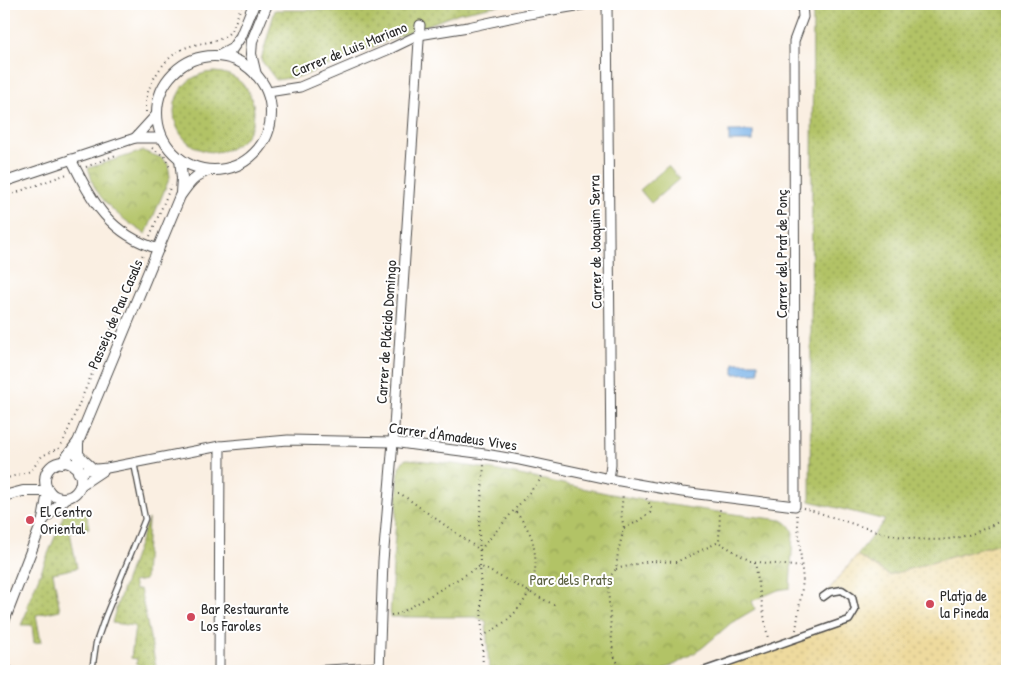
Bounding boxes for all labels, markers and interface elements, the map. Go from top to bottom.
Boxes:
street label: Carrer de Luis Mariano [288,16,410,82]
street label: Carrer de Joaquim Serra [583,175,607,309]
street label: Carrer del Prat de Ponç [771,189,792,318]
street label: Passeig de Pau Casals [82,256,148,372]
street label: Carrer de Plácido Domingo [371,259,401,405]
street label: Carrer d'Amadeus Vives [388,417,519,455]
place label: El Centro Oriental [40,501,92,539]
marker: El Centro Oriental [24,514,36,526]
park label: Parc dels Prats [530,569,613,590]
place label: Platja de la Pineda [940,585,988,623]
place label: Bar Restaurante Los Faroles [201,598,289,636]
marker: Platja de la Pineda [924,598,936,610]
marker: Bar Restaurante Los Faroles [185,611,197,623]

